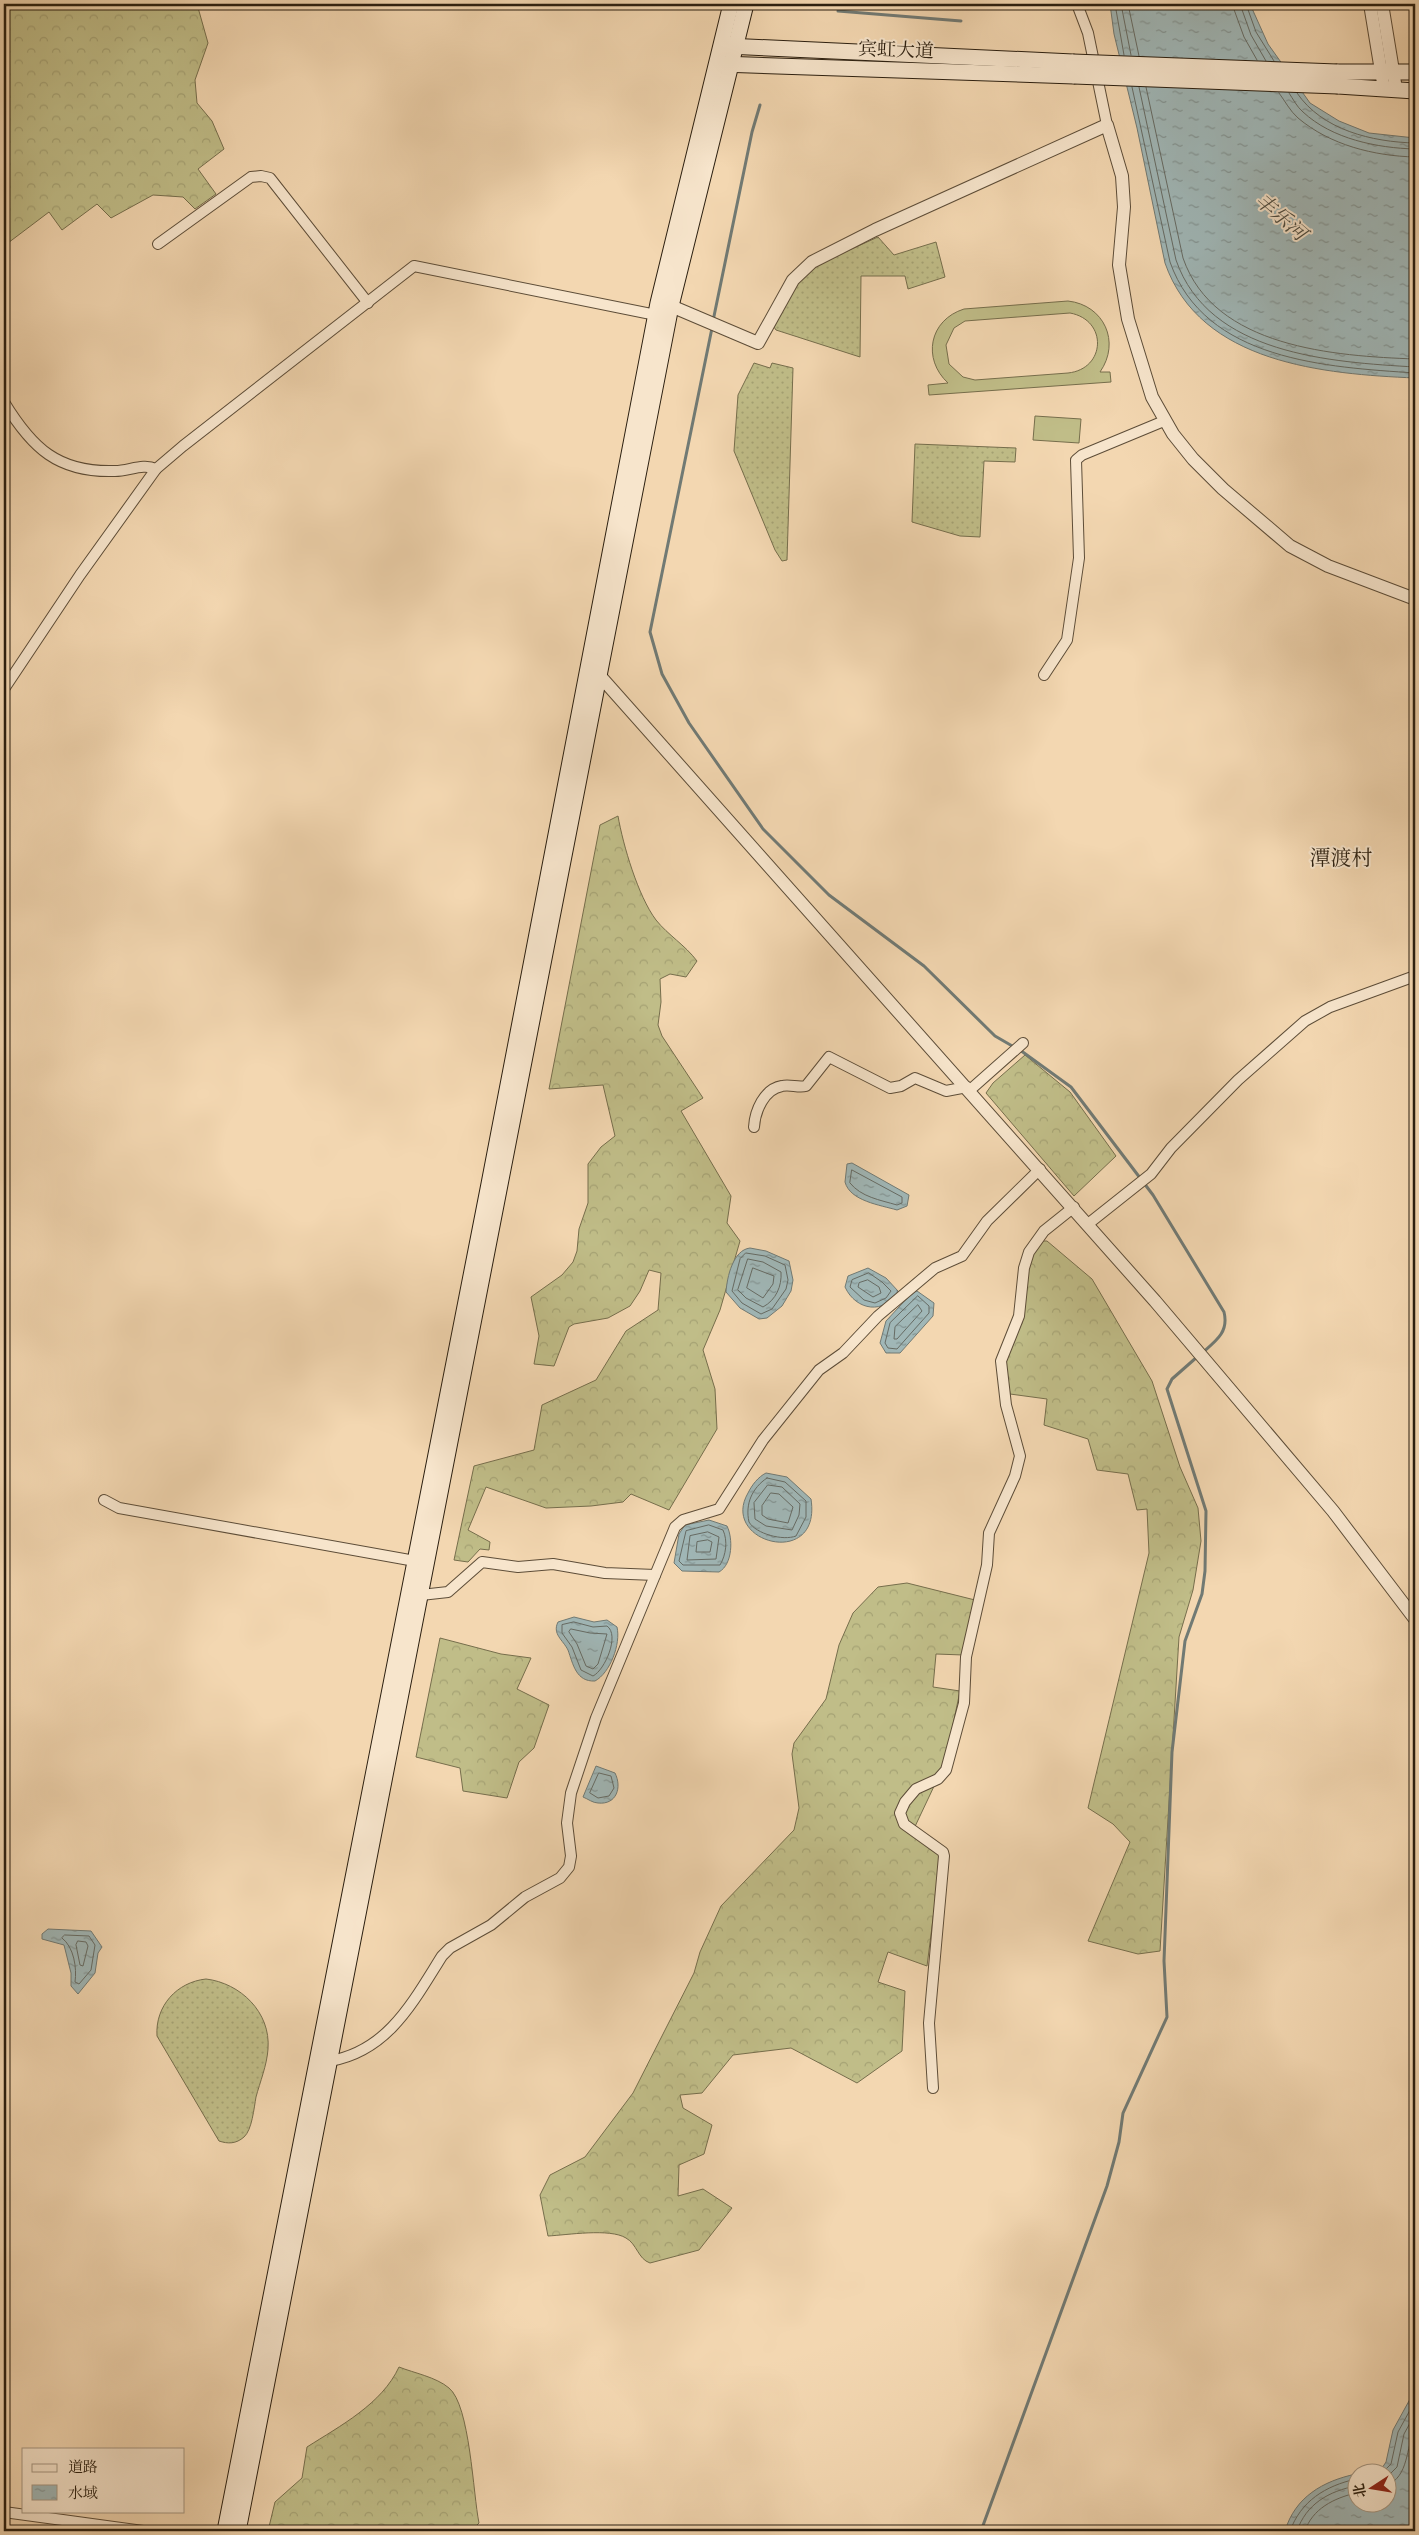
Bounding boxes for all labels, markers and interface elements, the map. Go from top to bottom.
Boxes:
street label: 宾虹大道 [858,37,934,63]
water label: 丰乐河 [1250,188,1314,248]
district label: 潭渡村 [1310,845,1373,872]
legend [22,2448,185,2512]
text: 道路 [68,2458,98,2477]
north arrow [1346,2462,1396,2512]
text: 北 [1350,2482,1370,2499]
text: 水域 [68,2484,98,2503]

